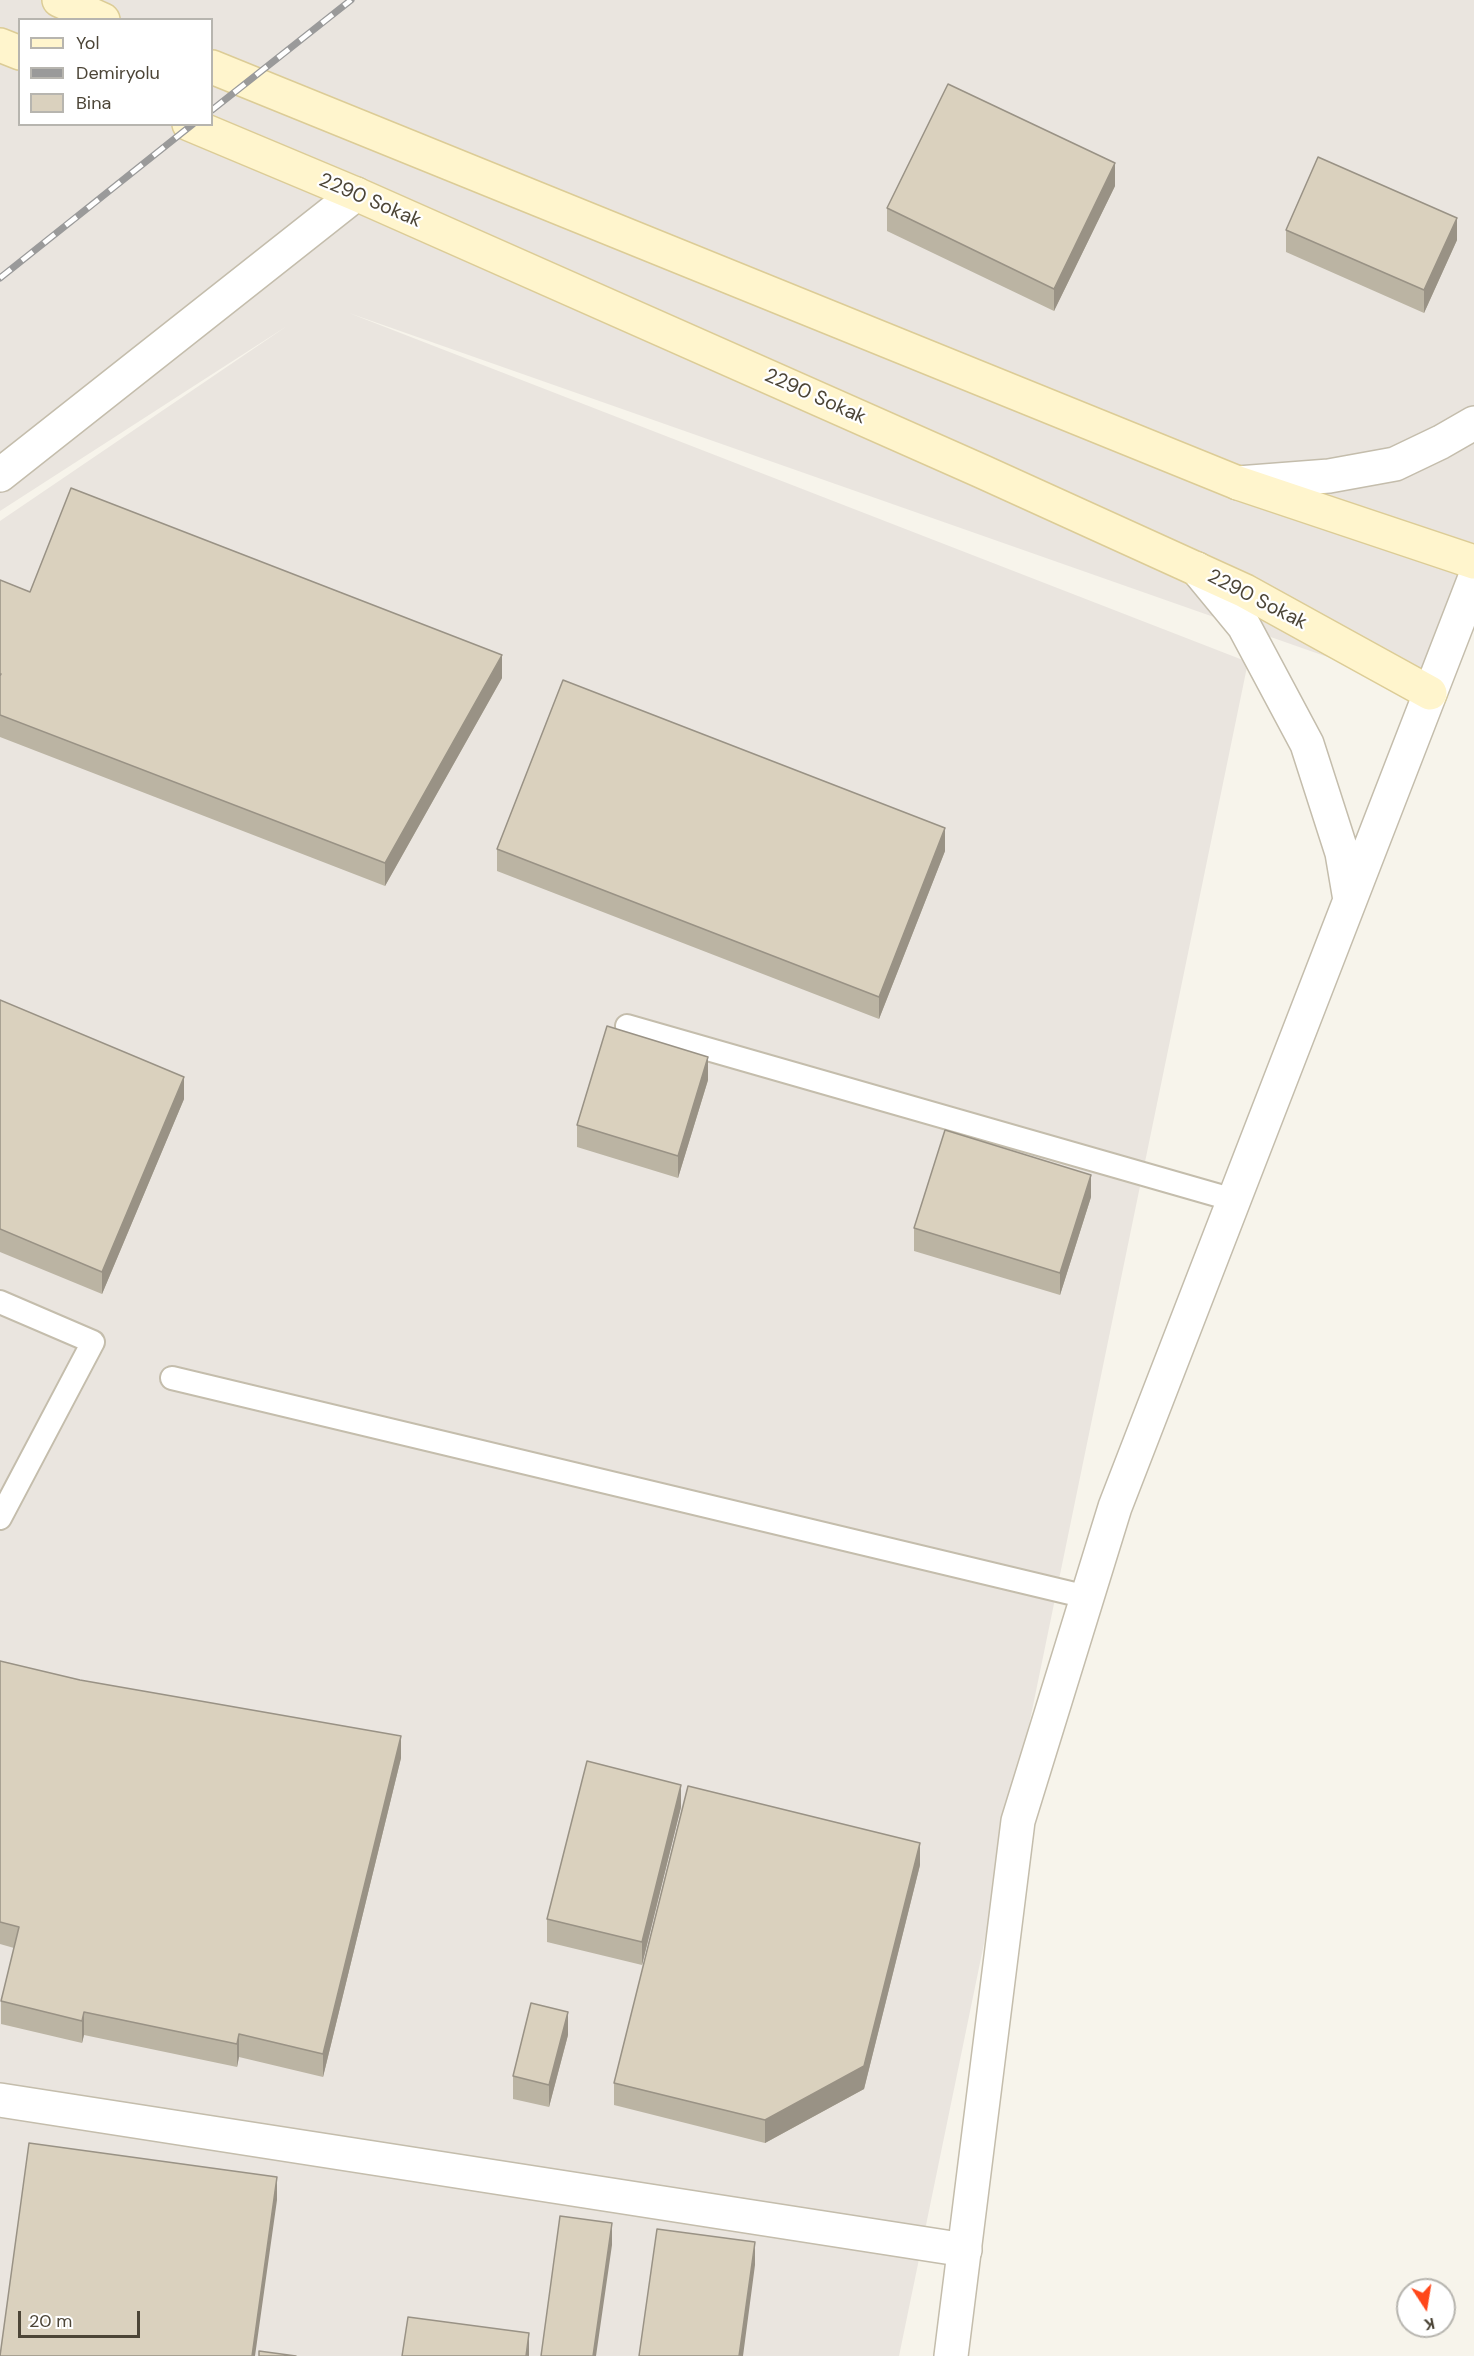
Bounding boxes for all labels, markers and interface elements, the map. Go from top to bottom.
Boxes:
legend [18,18,213,126]
text: Yol [76,31,100,55]
text: Demiryolu [76,61,160,85]
text: Bina [76,91,111,115]
street label: 2290 Sokak [315,169,425,233]
street label: 2290 Sokak [760,364,870,430]
street label: 2290 Sokak [1203,565,1311,635]
north arrow [1396,2278,1456,2338]
scale bar [21,2299,142,2337]
text: 20 m [29,2309,72,2333]
text: K [1422,2313,1437,2335]

